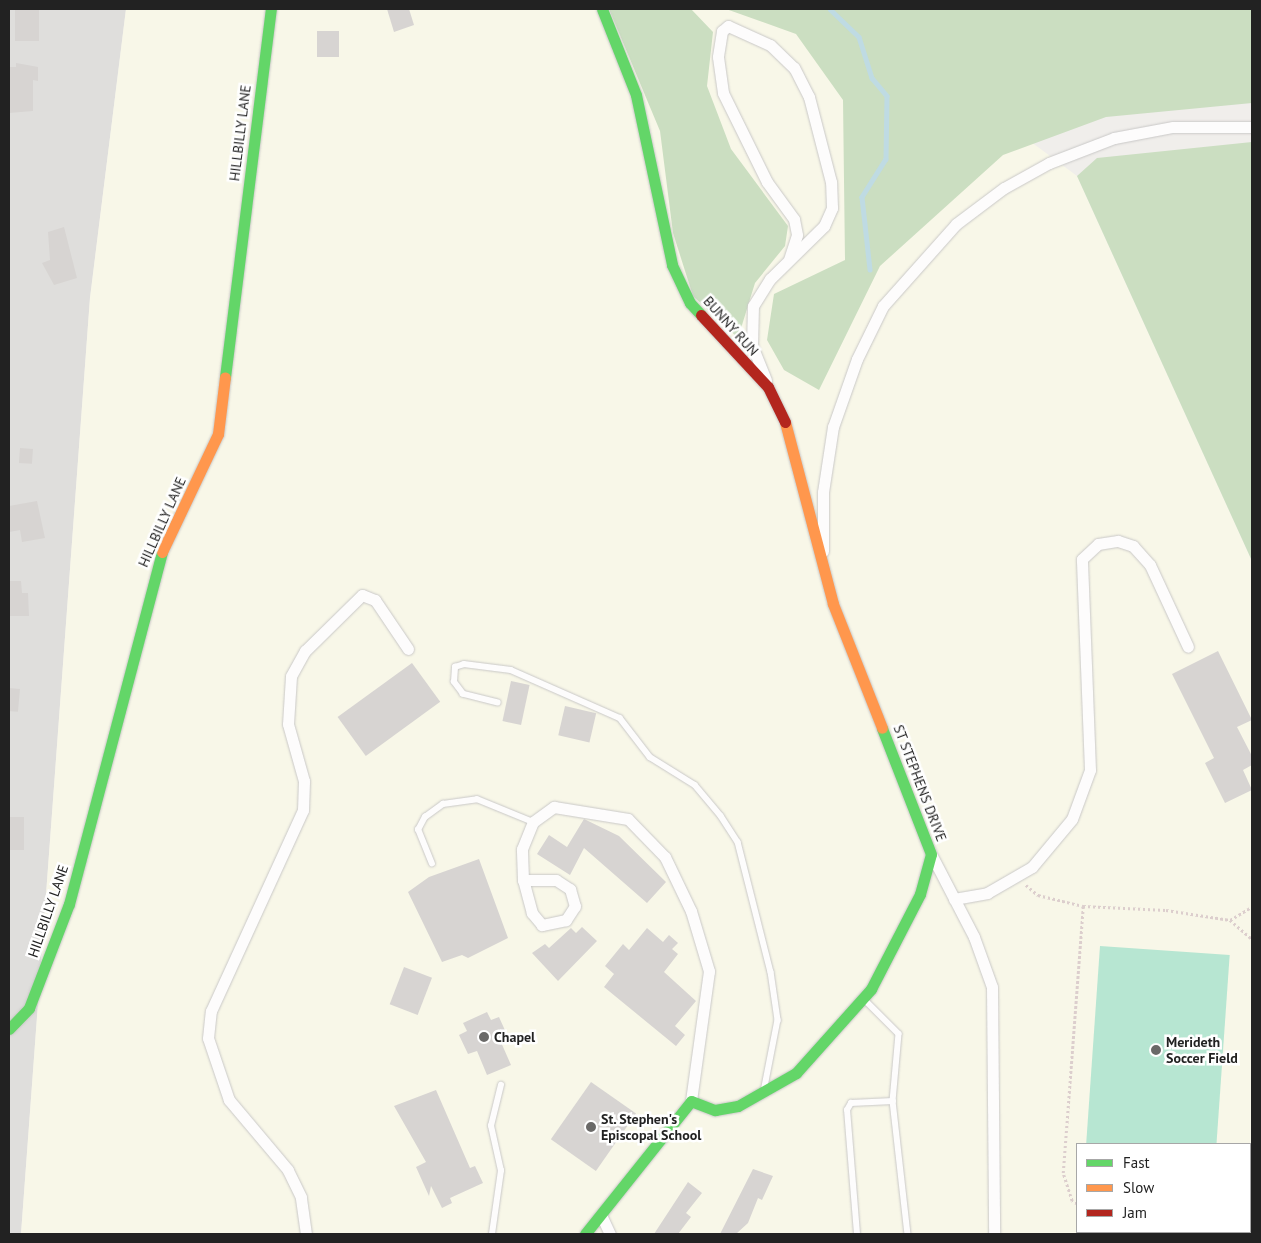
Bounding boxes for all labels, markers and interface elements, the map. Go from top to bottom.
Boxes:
street label: HILLBILLY LANE [226,84,254,182]
street label: BUNNY RUN [700,293,762,359]
street label: HILLBILLY LANE [135,474,189,570]
street label: ST STEPHENS DRIVE [890,722,950,844]
street label: HILLBILLY LANE [24,862,72,960]
place label: Chapel [494,1029,535,1045]
marker: Chapel [478,1031,490,1043]
place label: Merideth Soccer Field [1166,1034,1238,1066]
marker: Merideth Soccer Field [1150,1044,1162,1056]
place label: St. Stephen's Episcopal School [601,1111,701,1144]
marker: St. Stephen's Episcopal School [585,1121,597,1133]
legend [1076,1143,1251,1233]
text: Fast [1123,1153,1150,1172]
text: Slow [1123,1178,1154,1197]
text: Jam [1123,1203,1147,1222]

